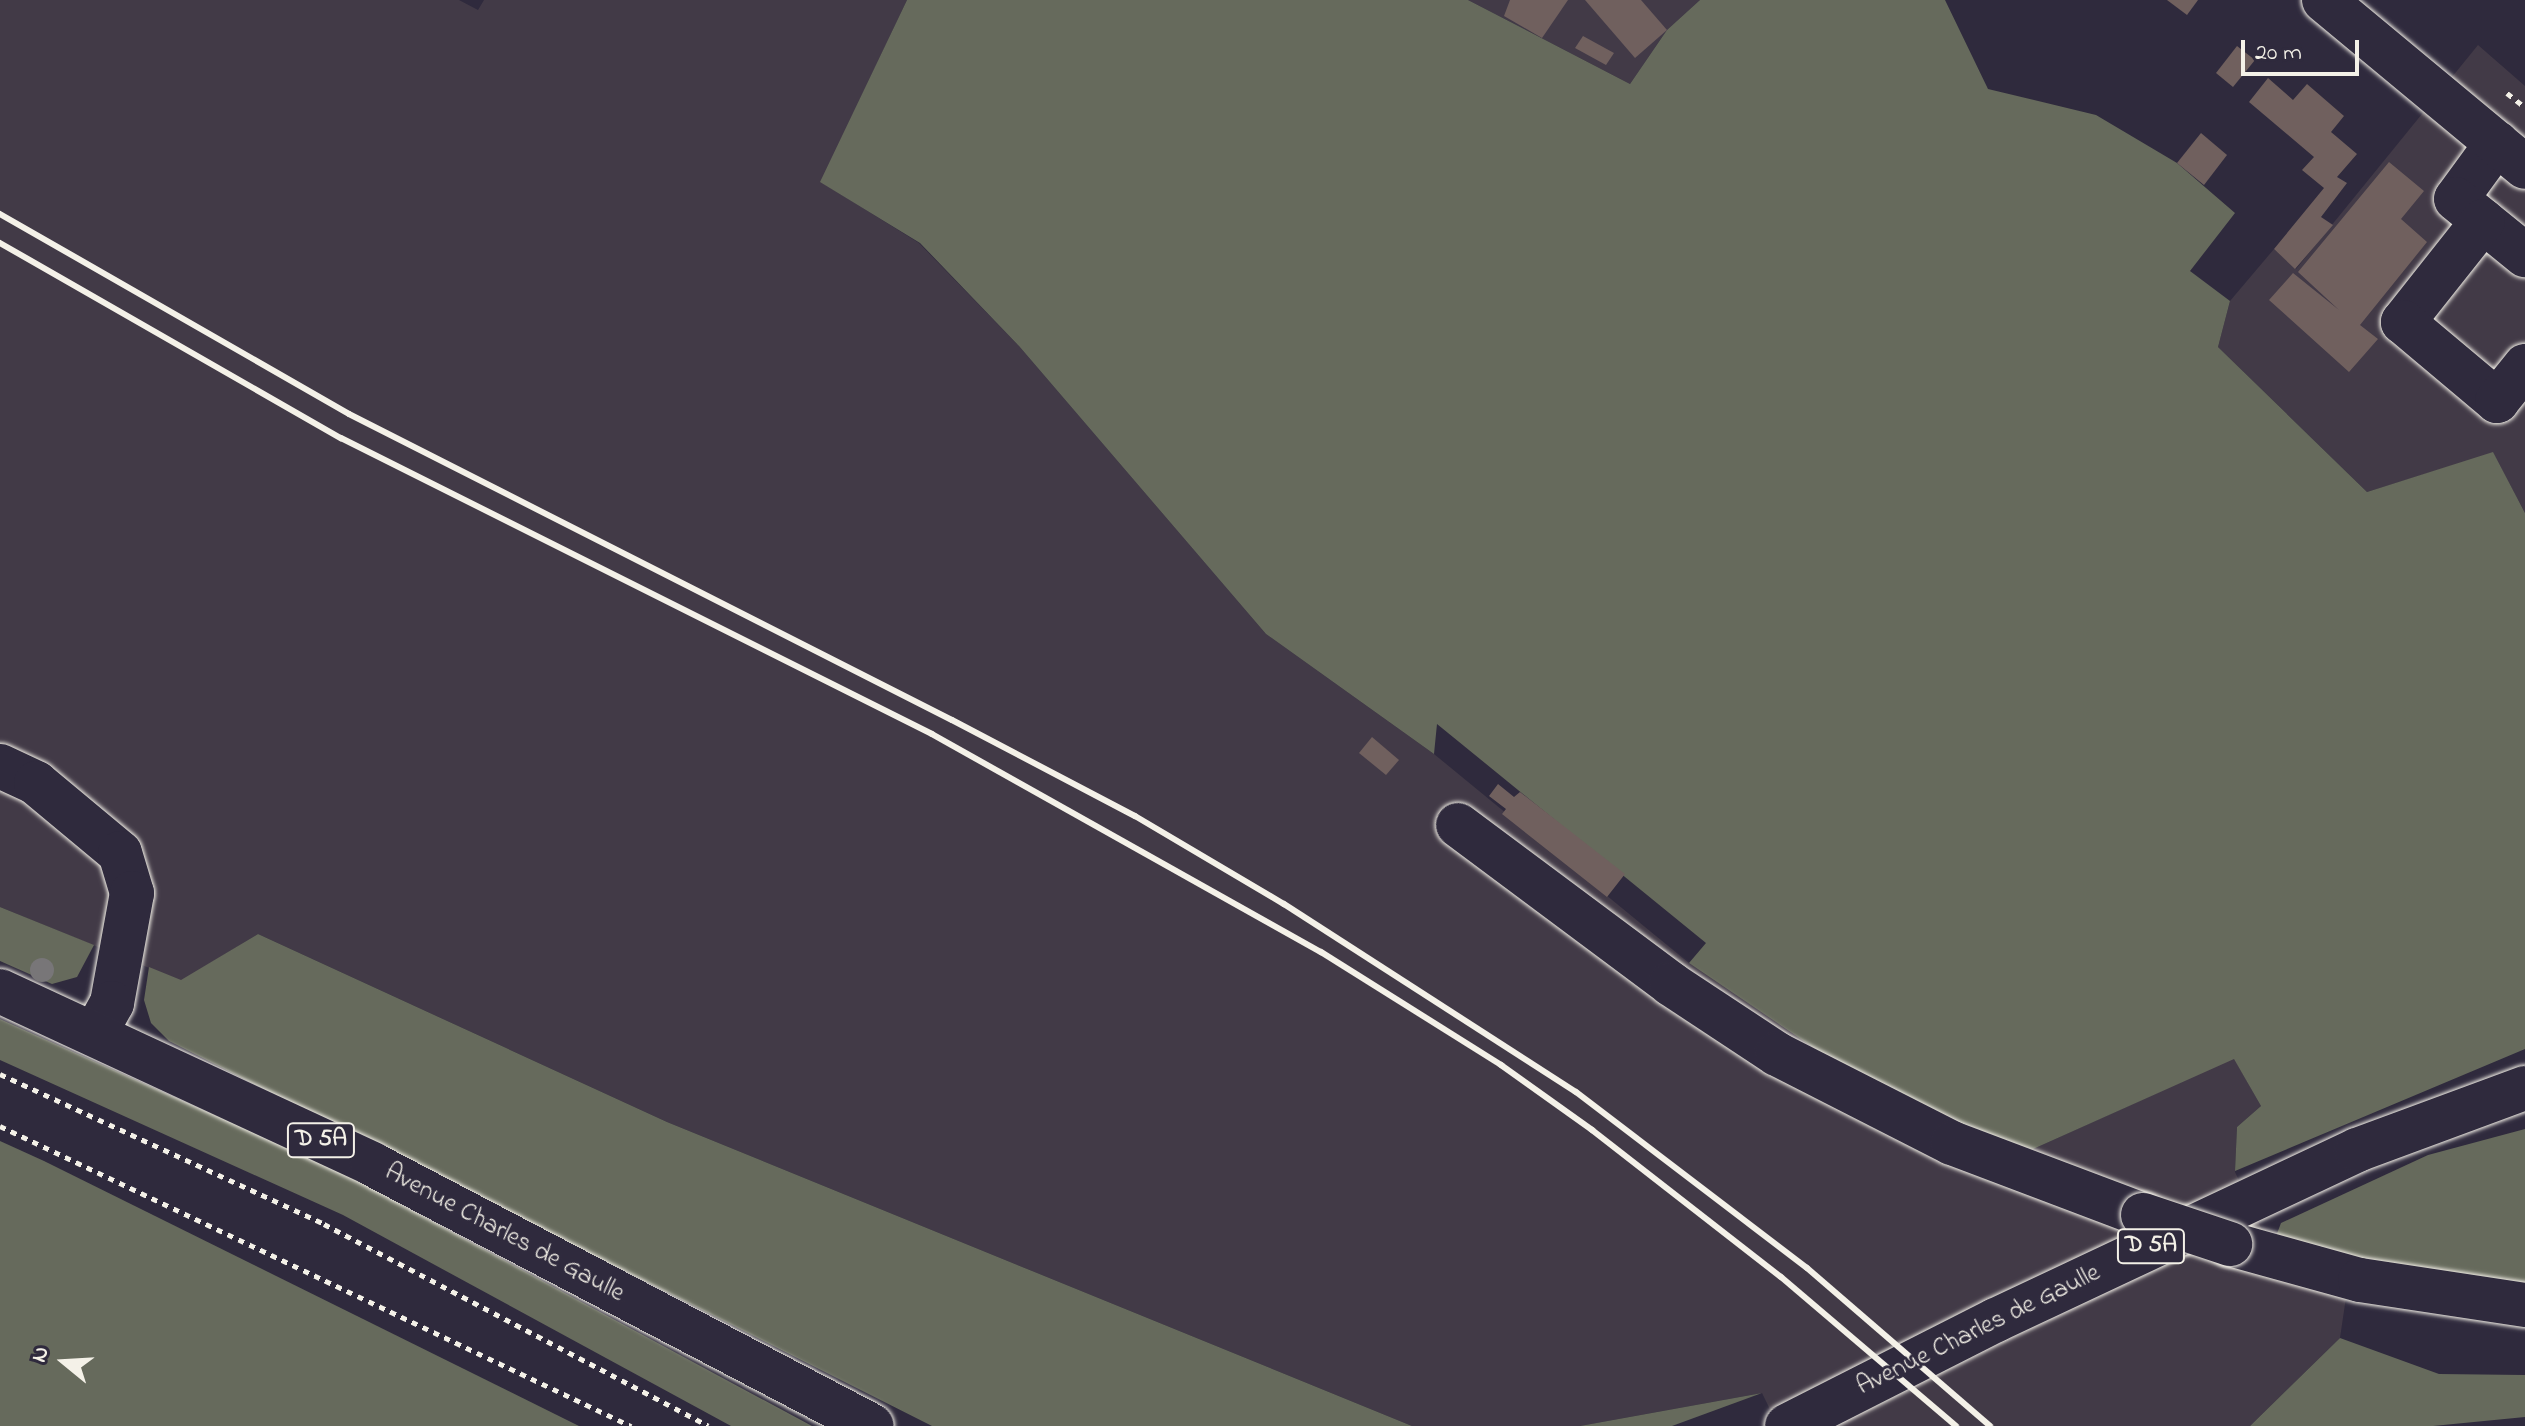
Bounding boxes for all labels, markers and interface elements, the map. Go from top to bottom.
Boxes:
scale bar [2245,24,2363,74]
text: 20 m [2255,36,2302,71]
road number: D 5A [285,1120,357,1160]
street label: Avenue Charles de Gaulle [379,1158,629,1310]
road number: D 5A [2115,1226,2187,1266]
street label: Avenue Charles de Gaulle [1852,1258,2106,1404]
north arrow [24,1322,104,1402]
text: N [24,1343,59,1367]

